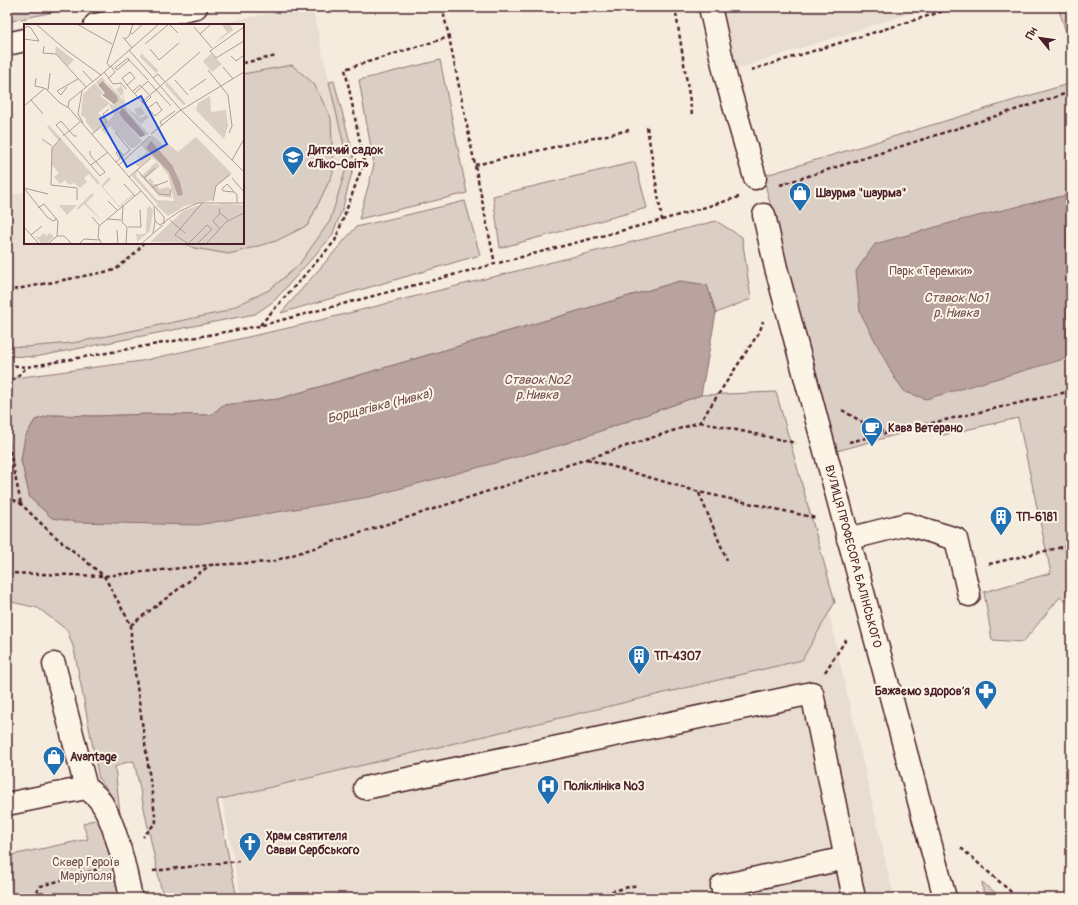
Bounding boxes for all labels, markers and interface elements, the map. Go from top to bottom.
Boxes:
north arrow [1020,18,1060,58]
inset map [24,24,244,244]
text: Пн [1023,25,1041,42]
place label: Дитячий садок «Ліко-Світ» [307,143,384,172]
school or university icon: Дитячий садок «Ліко-Світ» [280,144,306,177]
shop icon: Шаурма "шаурма" [787,180,813,213]
place label: Шаурма "шаурма" [815,186,907,201]
park label: Парк «Теремки» [890,264,972,279]
water label: Ставок №1 р. Нивка [924,290,990,321]
water label: Ставок №2 р.Нивка [504,372,572,403]
water label: Борщагівка (Нивка) [326,385,435,427]
cafe icon: Кава Ветерано [859,415,885,448]
place label: Кава Ветерано [888,421,963,436]
street label: ВУЛИЦЯ ПРОФЕСОРА БАЛІНСЬКОГО [822,463,885,650]
building icon: ТП-6181 [988,504,1014,537]
place label: ТП-6181 [1015,510,1057,525]
building icon: ТП-4307 [626,643,652,676]
place label: ТП-4307 [653,649,702,664]
pharmacy icon: Бажаємо здоровʼя [973,678,999,711]
place label: Бажаємо здоровʼя [875,684,970,699]
shop icon: Avantage [41,744,67,777]
place label: Avantage [70,750,118,765]
hospital icon: Поліклініка №3 [535,773,561,806]
place label: Поліклініка №3 [564,779,645,794]
place label: Храм святителя Савви Сербського [266,829,360,858]
church icon: Храм святителя Савви Сербського [237,830,263,863]
park label: Сквер Героїв Маріуполя [52,855,120,884]

